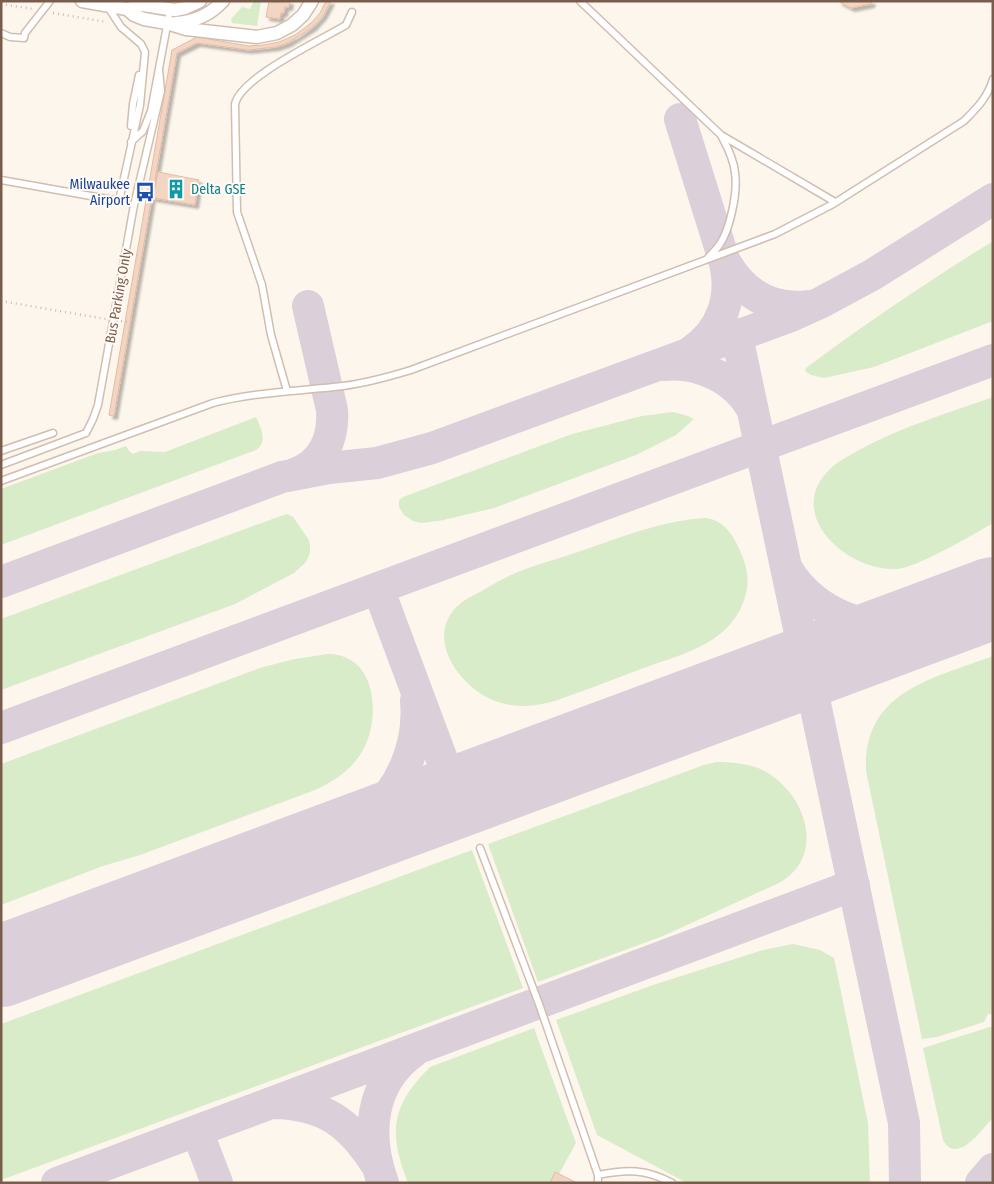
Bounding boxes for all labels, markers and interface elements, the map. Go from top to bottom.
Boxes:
place label: Milwaukee Airport [69,176,130,209]
building icon: Delta GSE [165,178,187,200]
bus stop icon: Milwaukee Airport [134,181,156,203]
place label: Delta GSE [191,181,246,198]
street label: Bus Parking Only [102,247,135,345]

